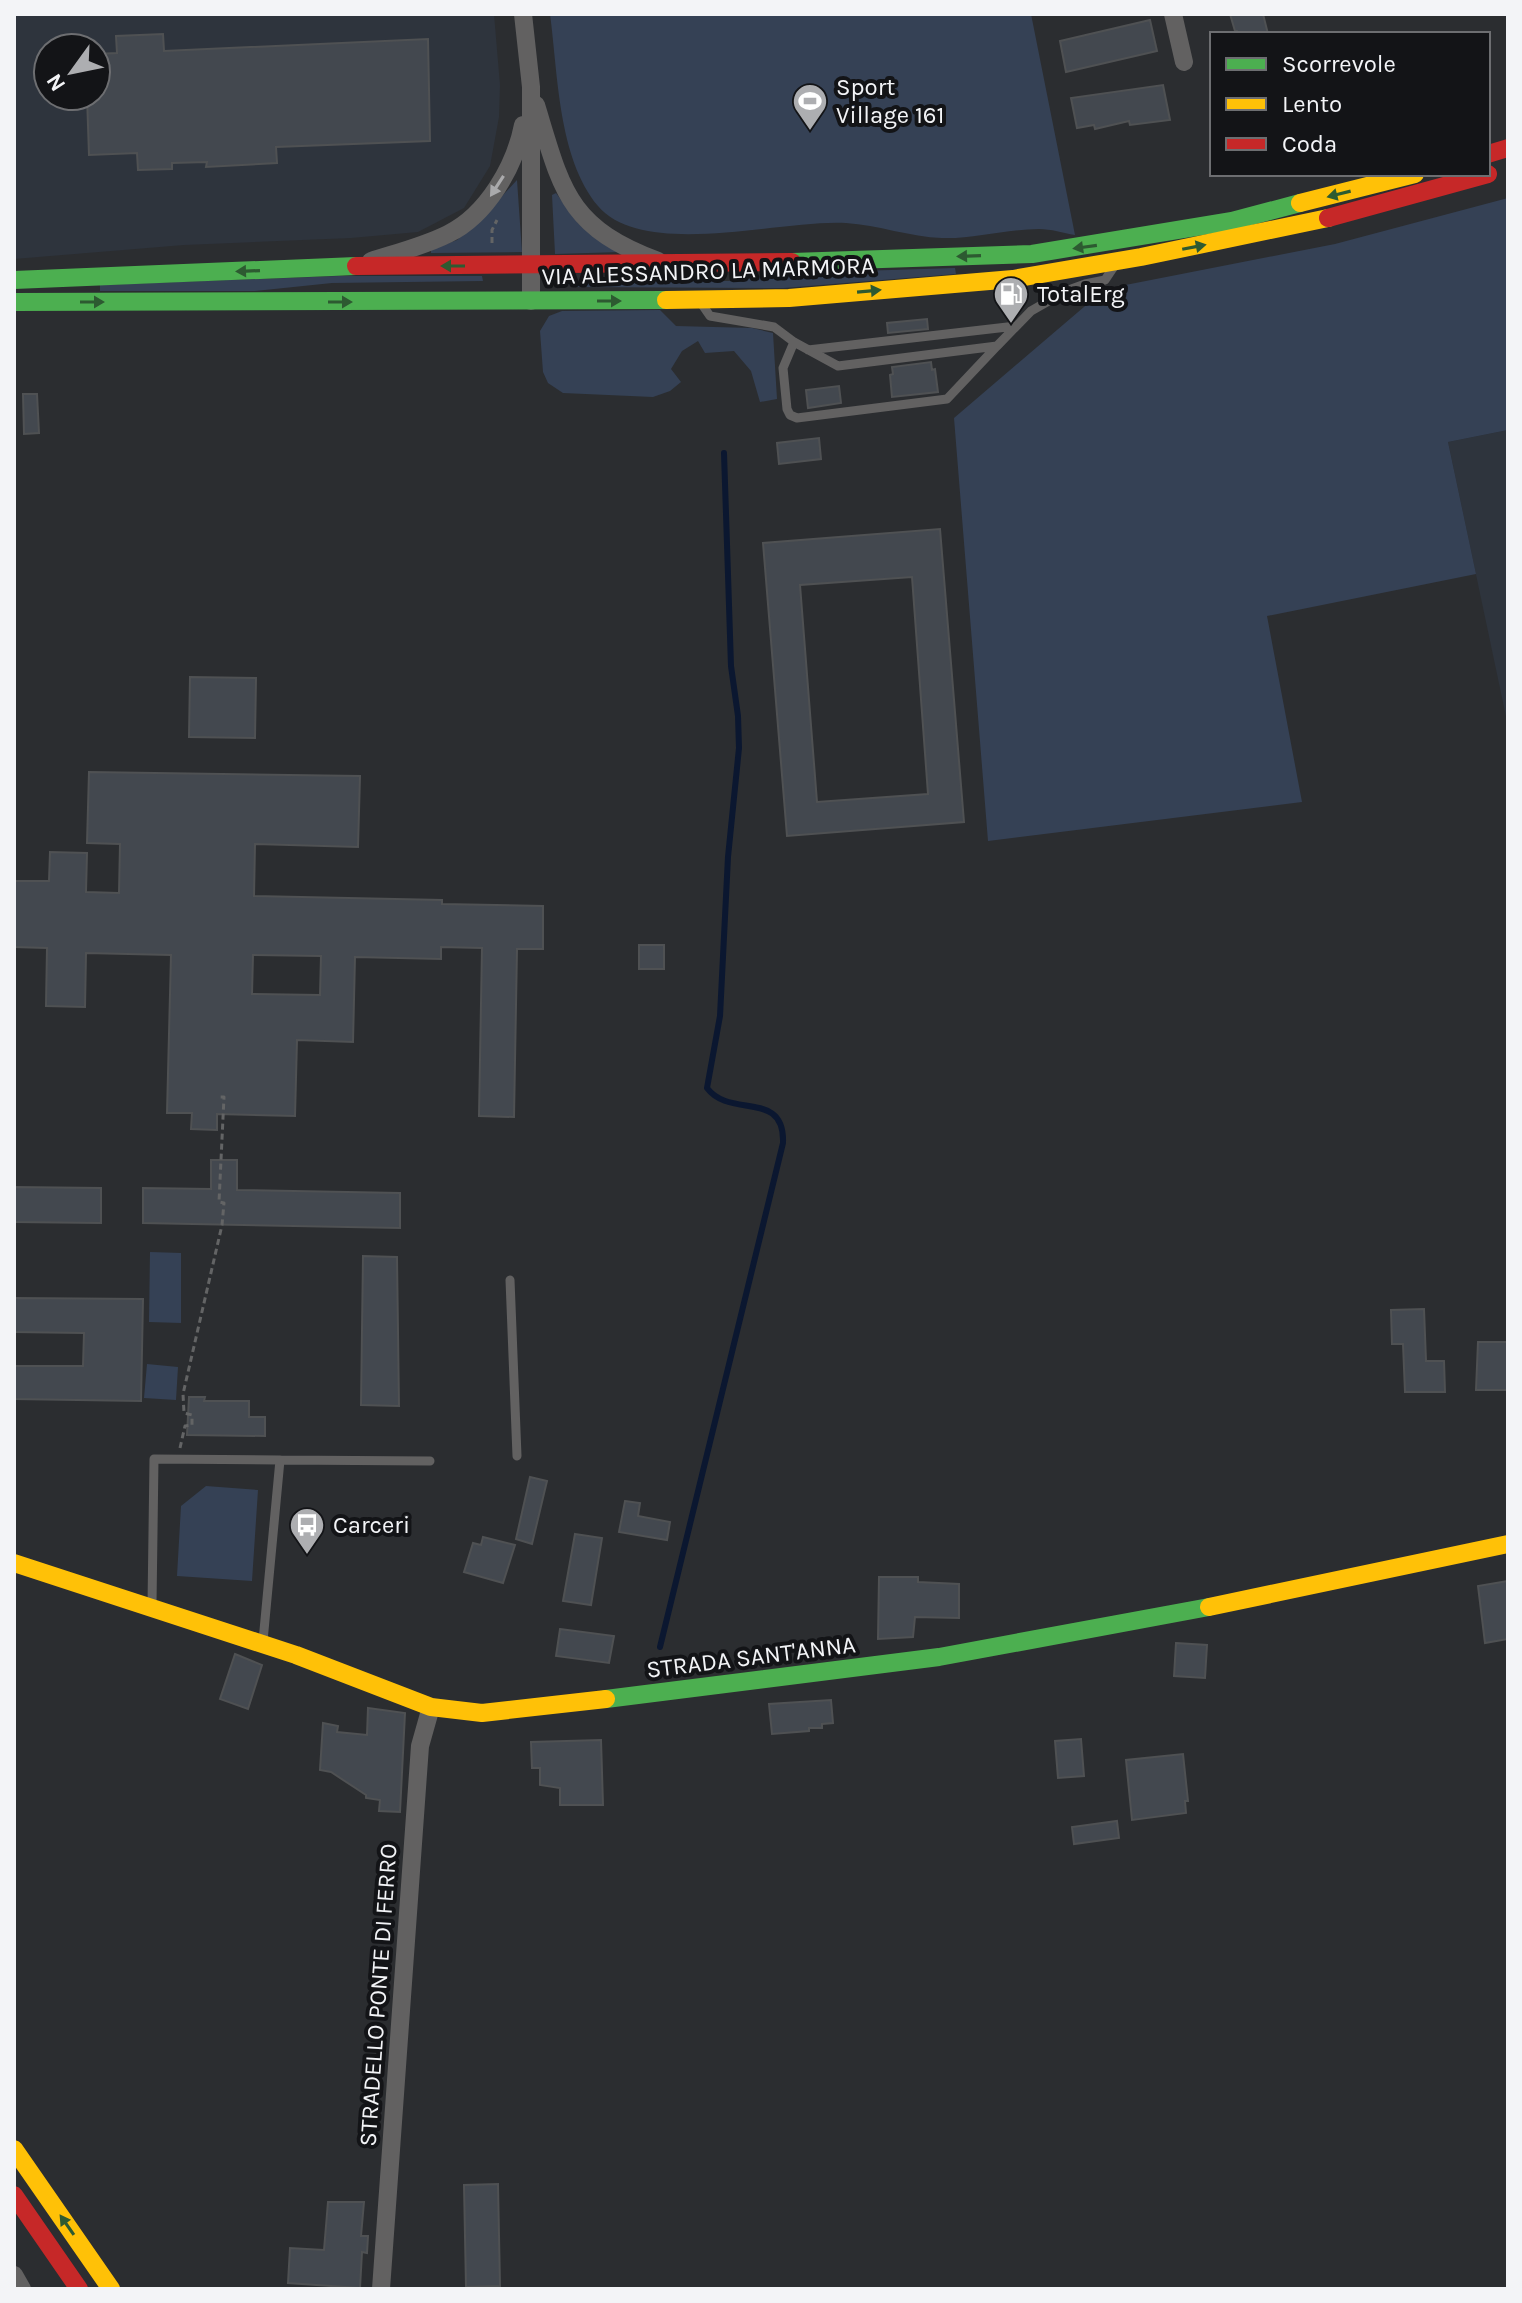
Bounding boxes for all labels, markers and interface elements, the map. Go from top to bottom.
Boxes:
north arrow [32,32,112,112]
legend [1210,32,1490,176]
text: Scorrevole [1282,50,1396,78]
text: N [41,69,71,96]
place label: Sport Village 161 [836,73,944,129]
sports icon: Sport Village 161 [791,82,829,132]
text: Lento [1282,90,1342,118]
text: Coda [1282,130,1337,158]
one-way arrow [489,175,504,196]
one-way arrow [1327,189,1352,201]
one-way arrow [1072,240,1097,253]
one-way arrow [1182,241,1207,253]
one-way arrow [956,250,981,263]
street label: VIA ALESSANDRO LA MARMORA [541,251,875,291]
one-way arrow [440,260,465,272]
one-way arrow [235,264,260,277]
fuel station icon: TotalErg [992,275,1030,325]
place label: TotalErg [1037,280,1125,308]
one-way arrow [857,284,882,297]
one-way arrow [597,295,622,307]
one-way arrow [80,296,105,308]
one-way arrow [328,296,353,308]
bus stop icon: Carceri [288,1506,326,1556]
place label: Carceri [333,1511,410,1539]
street label: STRADA SANT'ANNA [645,1630,857,1684]
street label: STRADELLO PONTE DI FERRO [353,1843,403,2147]
one-way arrow [60,2215,75,2236]

